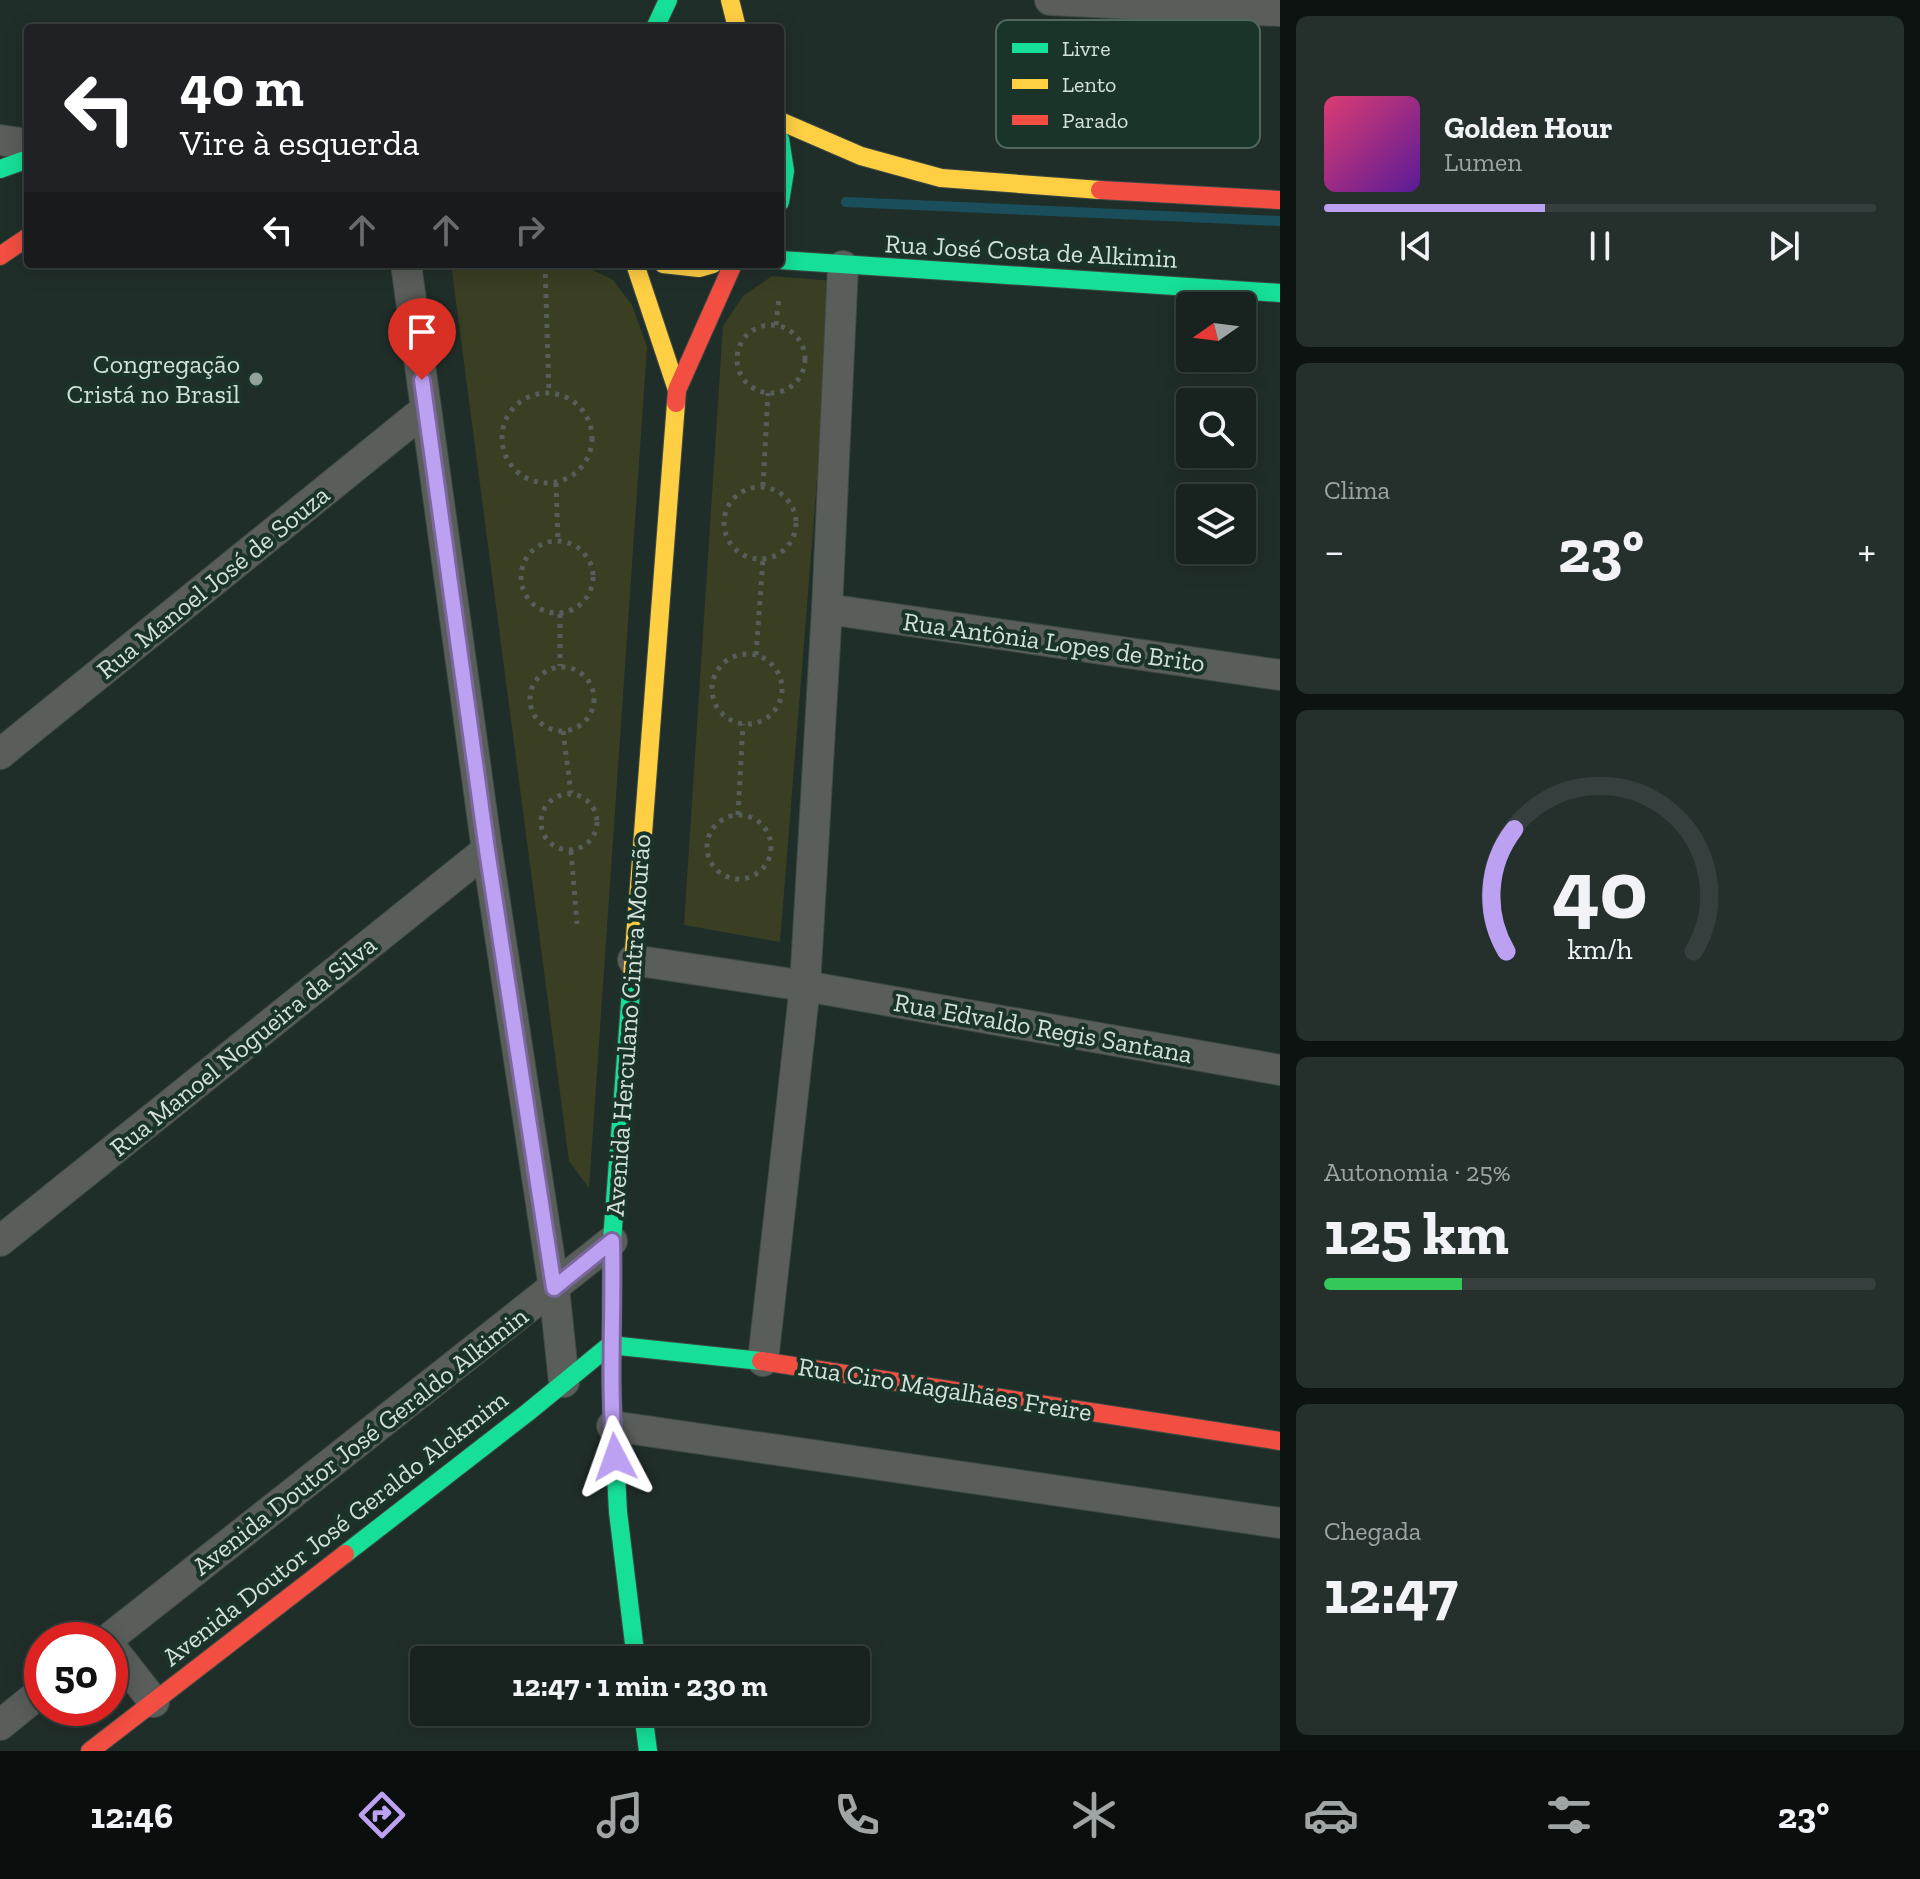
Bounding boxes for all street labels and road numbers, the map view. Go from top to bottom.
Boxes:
street label: Rua José Costa de Alkimin [884,227,1178,275]
street label: Rua Manoel José de Souza [90,478,336,686]
street label: Rua Antônia Lopes de Brito [901,605,1207,679]
street label: Avenida Herculano Cintra Mourão [599,833,657,1217]
street label: Rua Manoel Nogueira da Silva [103,928,383,1163]
street label: Rua Edvaldo Regis Santana [891,986,1195,1070]
street label: Avenida Doutor José Geraldo Alkimin [186,1300,534,1582]
street label: Rua Ciro Magalhães Freire [796,1350,1094,1428]
street label: Avenida Doutor José Geraldo Alckmim [156,1383,515,1673]

